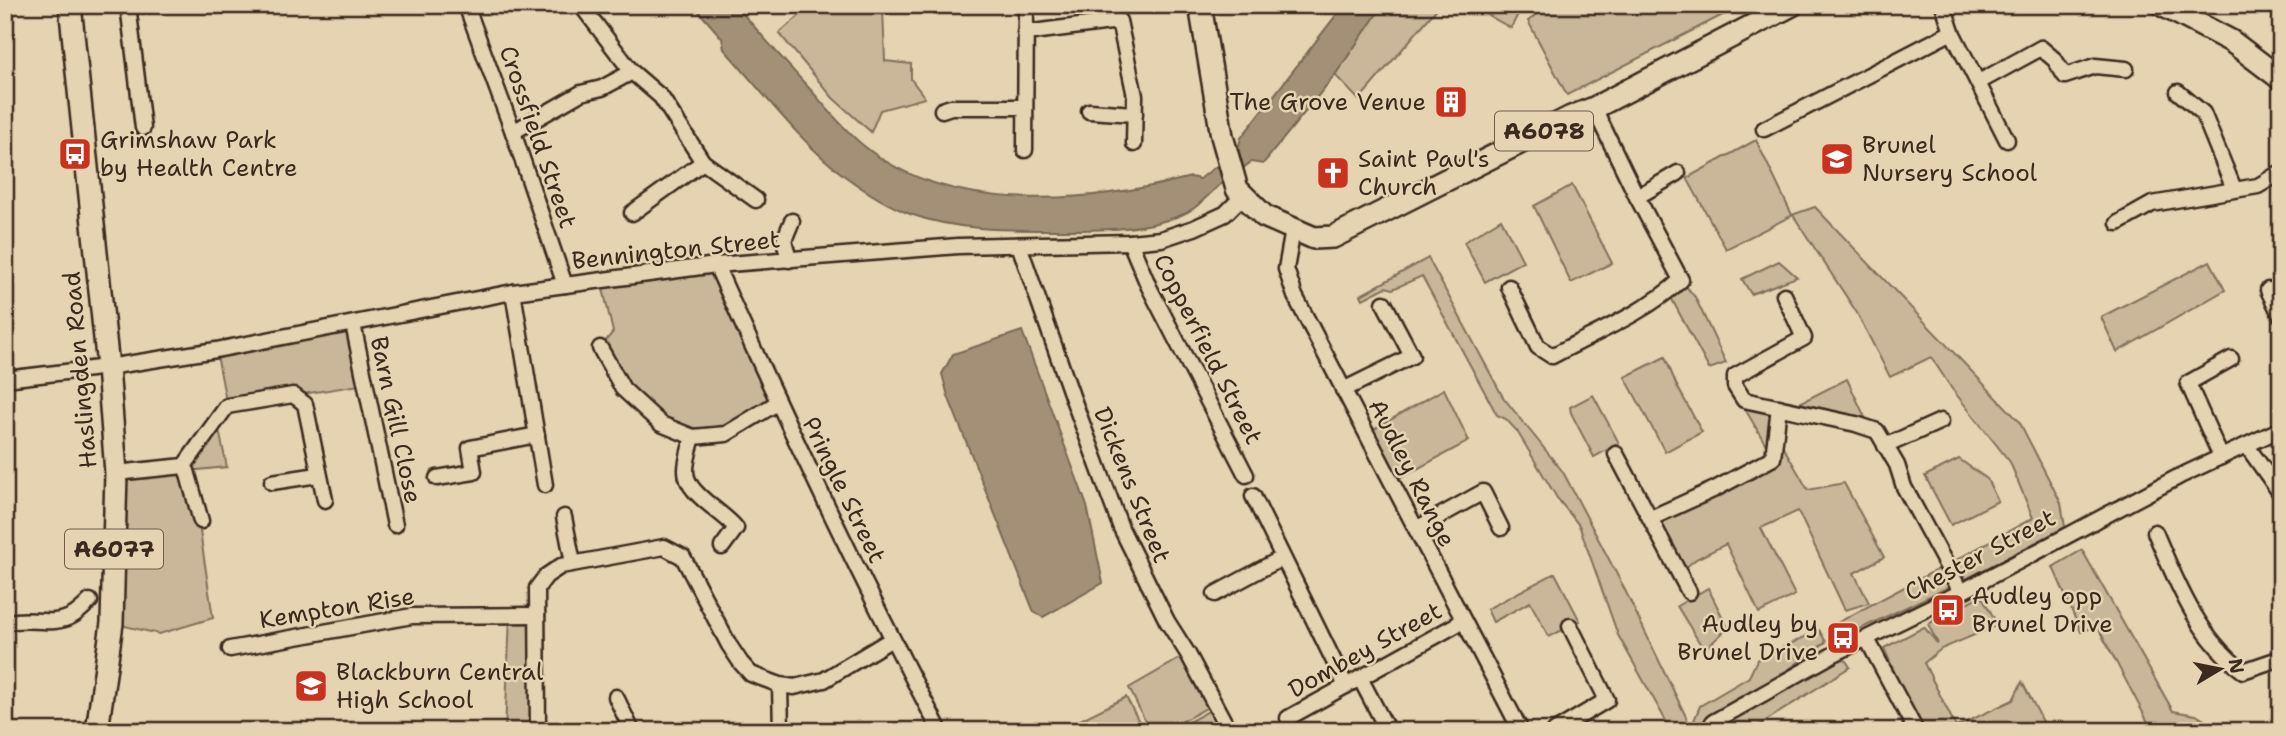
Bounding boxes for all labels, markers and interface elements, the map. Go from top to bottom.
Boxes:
street label: Crossfield Street [492,42,584,232]
building icon: The Grove Venue [1432,83,1470,121]
place label: The Grove Venue [1230,86,1426,118]
road number: A6078 [1495,112,1593,150]
place label: Grimshaw Park by Health Centre [100,124,298,184]
place label: Brunel Nursery School [1862,129,2038,189]
bus stop icon: Grimshaw Park by Health Centre [56,135,94,173]
school or university icon: Brunel Nursery School [1818,140,1856,178]
place label: Saint Paul's Church [1358,143,1490,203]
church icon: Saint Paul's Church [1314,154,1352,192]
street label: Bennington Street [570,223,782,277]
street label: Copperfield Street [1146,248,1270,450]
street label: Haslingden Road [55,270,105,470]
street label: Barn Gill Close [363,333,429,507]
street label: Audley Range [1361,393,1463,553]
street label: Dickens Street [1086,402,1178,568]
street label: Pringle Street [795,412,893,568]
street label: Chester Street [1899,502,2061,608]
road number: A6077 [65,530,163,568]
street label: Kempton Rise [257,580,417,636]
place label: Audley opp Brunel Drive [1972,580,2113,640]
bus stop icon: Audley opp Brunel Drive [1929,591,1967,629]
street label: Dombey Street [1283,595,1447,705]
place label: Audley by Brunel Drive [1677,608,1818,668]
bus stop icon: Audley by Brunel Drive [1824,619,1862,657]
north arrow [2184,634,2254,704]
place label: Blackburn Central High School [336,656,544,716]
text: N [2223,657,2250,676]
school or university icon: Blackburn Central High School [292,667,330,705]

